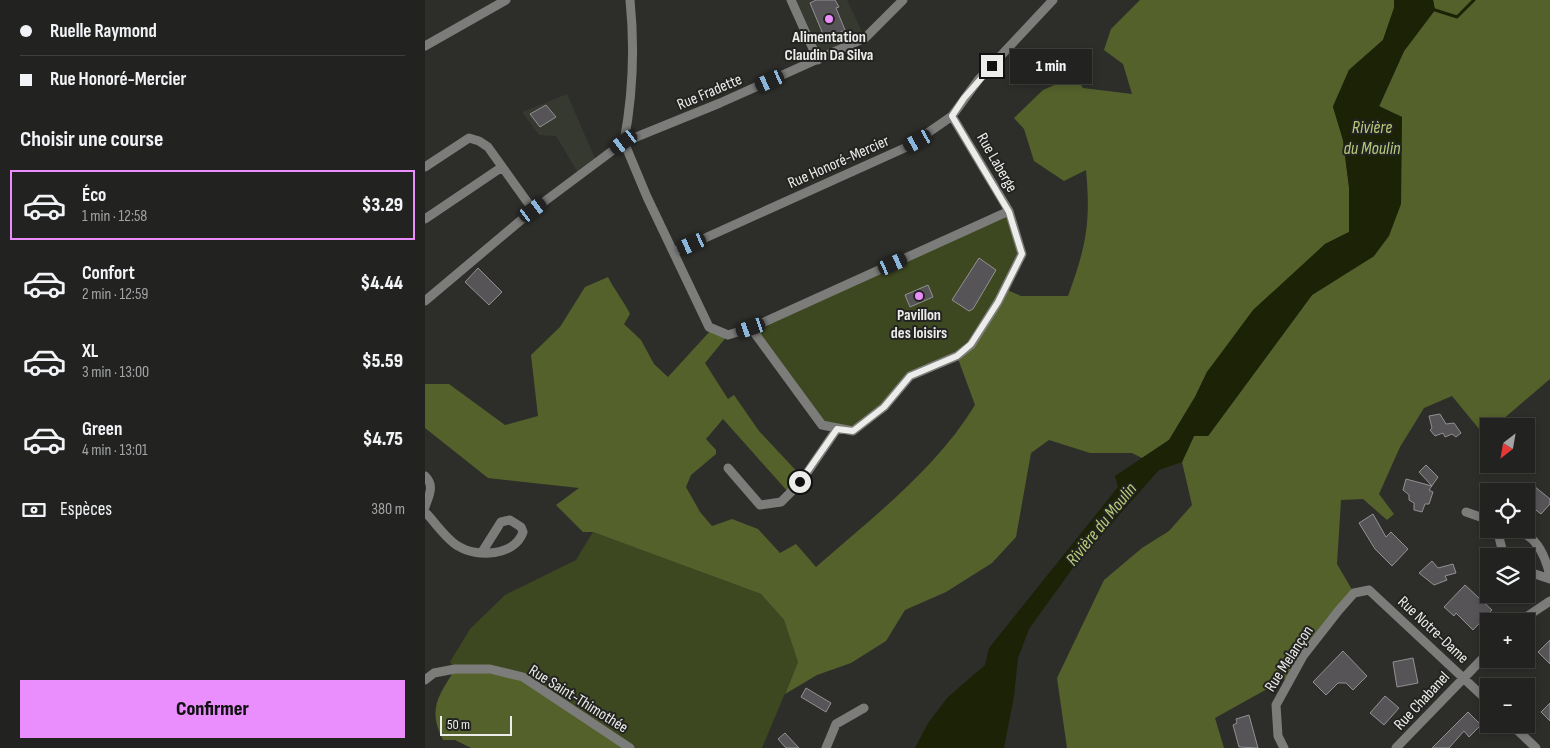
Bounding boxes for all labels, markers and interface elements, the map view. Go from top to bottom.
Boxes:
marker: Alimentation Claudin Da Silva [823,13,835,25]
text: Ruelle Raymond [50,20,157,43]
place label: Alimentation Claudin Da Silva [785,28,873,65]
callout: 1 min [1009,48,1092,84]
route end [981,55,1003,77]
text: 1 min [1036,57,1066,76]
text: Rue Honoré-Mercier [50,68,186,91]
car [753,68,786,94]
street label: Rue Fradette [674,70,745,115]
water label: Rivière du Moulin [1343,117,1401,159]
text: Choisir une course [20,126,163,153]
car [607,127,640,157]
car [901,127,934,155]
street label: Rue Laberge [972,130,1021,196]
street label: Rue Honoré-Mercier [785,131,892,193]
icon: car [22,183,67,228]
text: Éco [82,184,106,207]
text: $3.29 [362,194,403,217]
car [516,195,549,225]
text: 1 min · 12:58 [82,207,147,226]
car [675,231,708,257]
car [876,251,909,277]
icon: car [22,261,67,306]
text: Confort [82,262,135,285]
text: $4.44 [361,272,403,295]
text: 2 min · 12:59 [82,285,148,304]
marker: Pavillon des loisirs [913,290,925,302]
place label: Pavillon des loisirs [891,306,947,343]
car [734,316,767,340]
icon: car [22,339,67,384]
text: XL [82,340,98,363]
text: $5.59 [362,350,403,373]
text: 3 min · 13:00 [82,363,149,382]
icon: car [22,417,67,462]
text: Green [82,418,122,441]
north arrow [1480,418,1535,472]
map controls [1480,418,1535,733]
text: $4.75 [363,428,403,451]
text: 4 min · 13:01 [82,441,148,460]
route start [789,471,811,493]
water label: Rivière du Moulin [1062,478,1141,570]
button: locate [1480,483,1535,538]
icon: cash [20,496,48,524]
text: Espèces [60,498,112,521]
text: 380 m [371,500,405,519]
button: layers [1480,548,1535,603]
street label: Rue Notre-Dame [1394,592,1472,668]
button: + [1480,613,1535,668]
street label: Rue Melançon [1261,622,1318,695]
street label: Rue Saint-Thimothée [525,661,631,737]
street label: Rue Chabanel [1390,668,1454,734]
button: − [1480,678,1535,733]
button: Confirmer [20,680,405,738]
scale bar [440,713,513,736]
text: 50 m [447,716,470,733]

